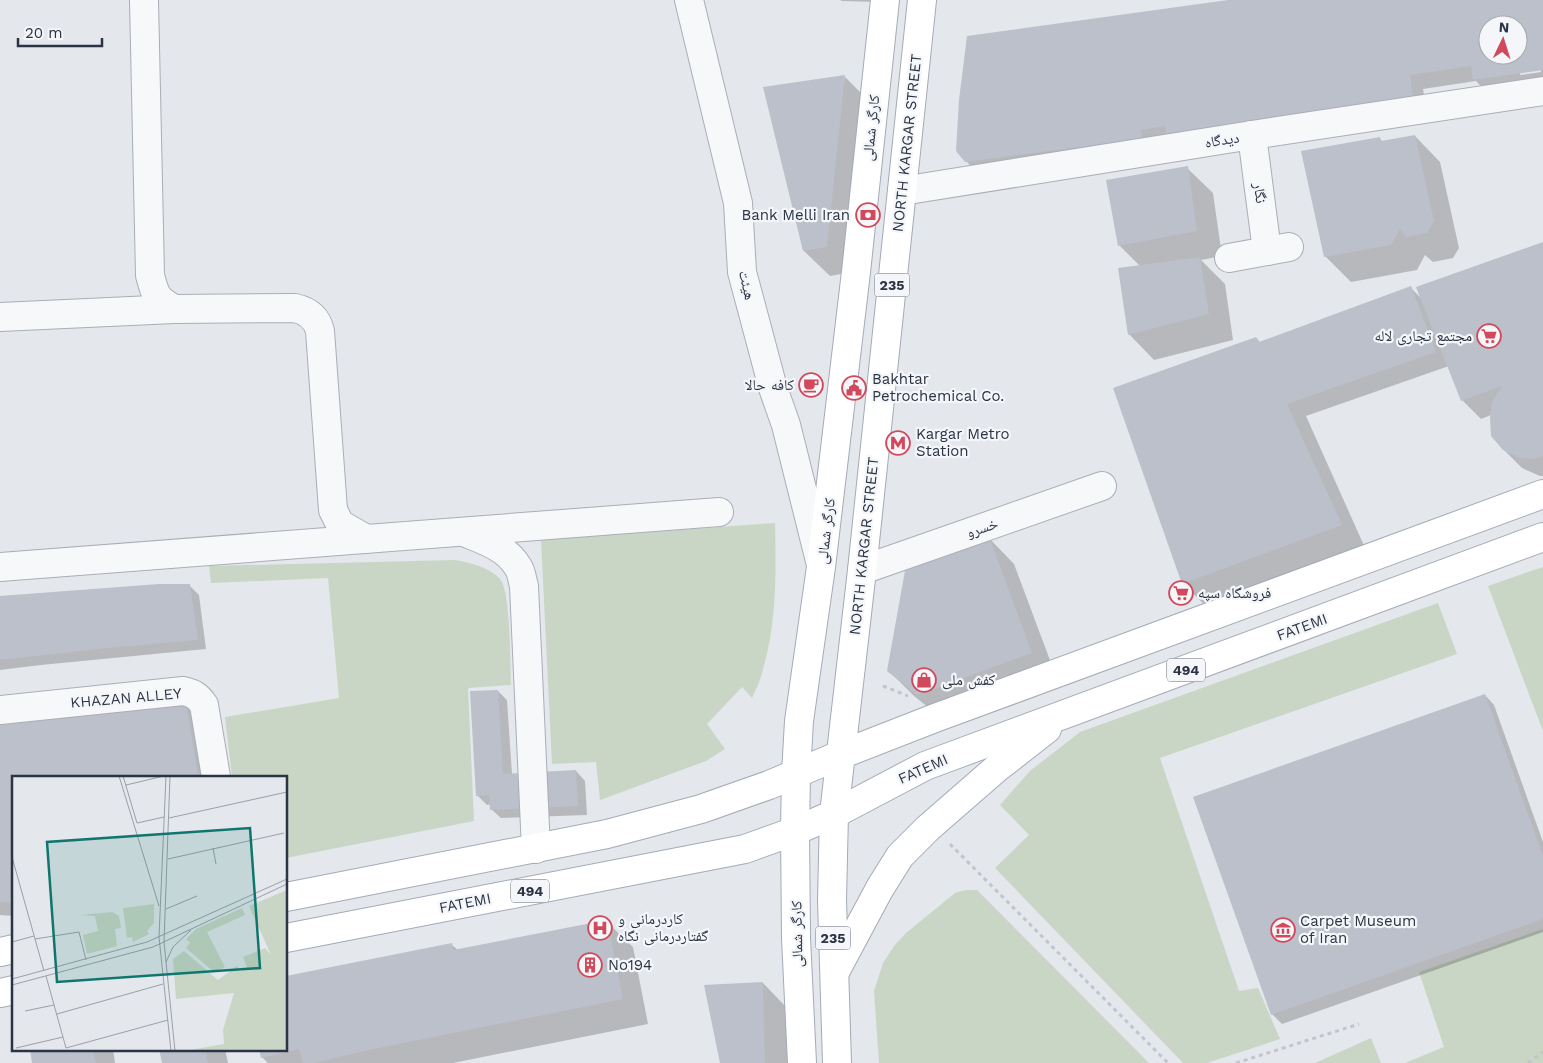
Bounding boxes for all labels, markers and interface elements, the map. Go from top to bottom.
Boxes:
scale bar [18,15,101,47]
north arrow [1478,15,1528,65]
text: N [1498,19,1510,35]
text: 20 m [25,24,63,42]
street label: NORTH KARGAR STREET [889,53,925,233]
street label: کارگر شمالی [859,94,884,162]
street label: دیدگاه [1204,128,1240,152]
street label: نگار [1250,181,1270,204]
bank icon: Bank Melli Iran [855,202,881,228]
place label: Bank Melli Iran [741,206,850,224]
street label: هیئت [735,269,759,301]
road number: 235 [874,274,910,296]
supermarket icon: مجتمع تجاری لاله [1476,323,1502,349]
place label: مجتمع تجاری لاله [1374,327,1472,346]
place label: Bakhtar Petrochemical Co. [872,370,1004,405]
cafe icon: کافه حالا [798,372,824,398]
public building icon: Bakhtar Petrochemical Co. [841,375,867,401]
place label: کافه حالا [745,376,794,394]
place label: Kargar Metro Station [916,425,1010,460]
metro station icon: Kargar Metro Station [885,430,911,456]
street label: NORTH KARGAR STREET [846,456,882,636]
street label: کارگر شمالی [813,497,840,565]
street label: خسرو [964,514,1001,542]
supermarket icon: فروشگاه سپه [1168,580,1194,606]
place label: فروشگاه سپه [1198,584,1271,602]
street label: FATEMI [1274,610,1330,644]
road number: 494 [1167,658,1205,682]
shop icon: کفش ملی [911,667,937,693]
place label: کفش ملی [942,671,995,690]
street label: KHAZAN ALLEY [70,684,183,712]
street label: FATEMI [895,750,951,788]
inset map [12,776,288,1050]
road number: 494 [511,879,549,902]
street label: FATEMI [437,889,493,917]
street label: کارگر شمالی [787,901,808,967]
place label: کاردرمانی و گفتاردرمانی نگاه [618,910,708,946]
place label: Carpet Museum of Iran [1300,912,1416,947]
hospital icon: کاردرمانی و گفتاردرمانی نگاه [587,915,613,941]
museum icon: Carpet Museum of Iran [1270,917,1296,943]
road number: 235 [816,926,850,950]
building icon: No194 [577,952,603,978]
place label: No194 [608,956,652,974]

